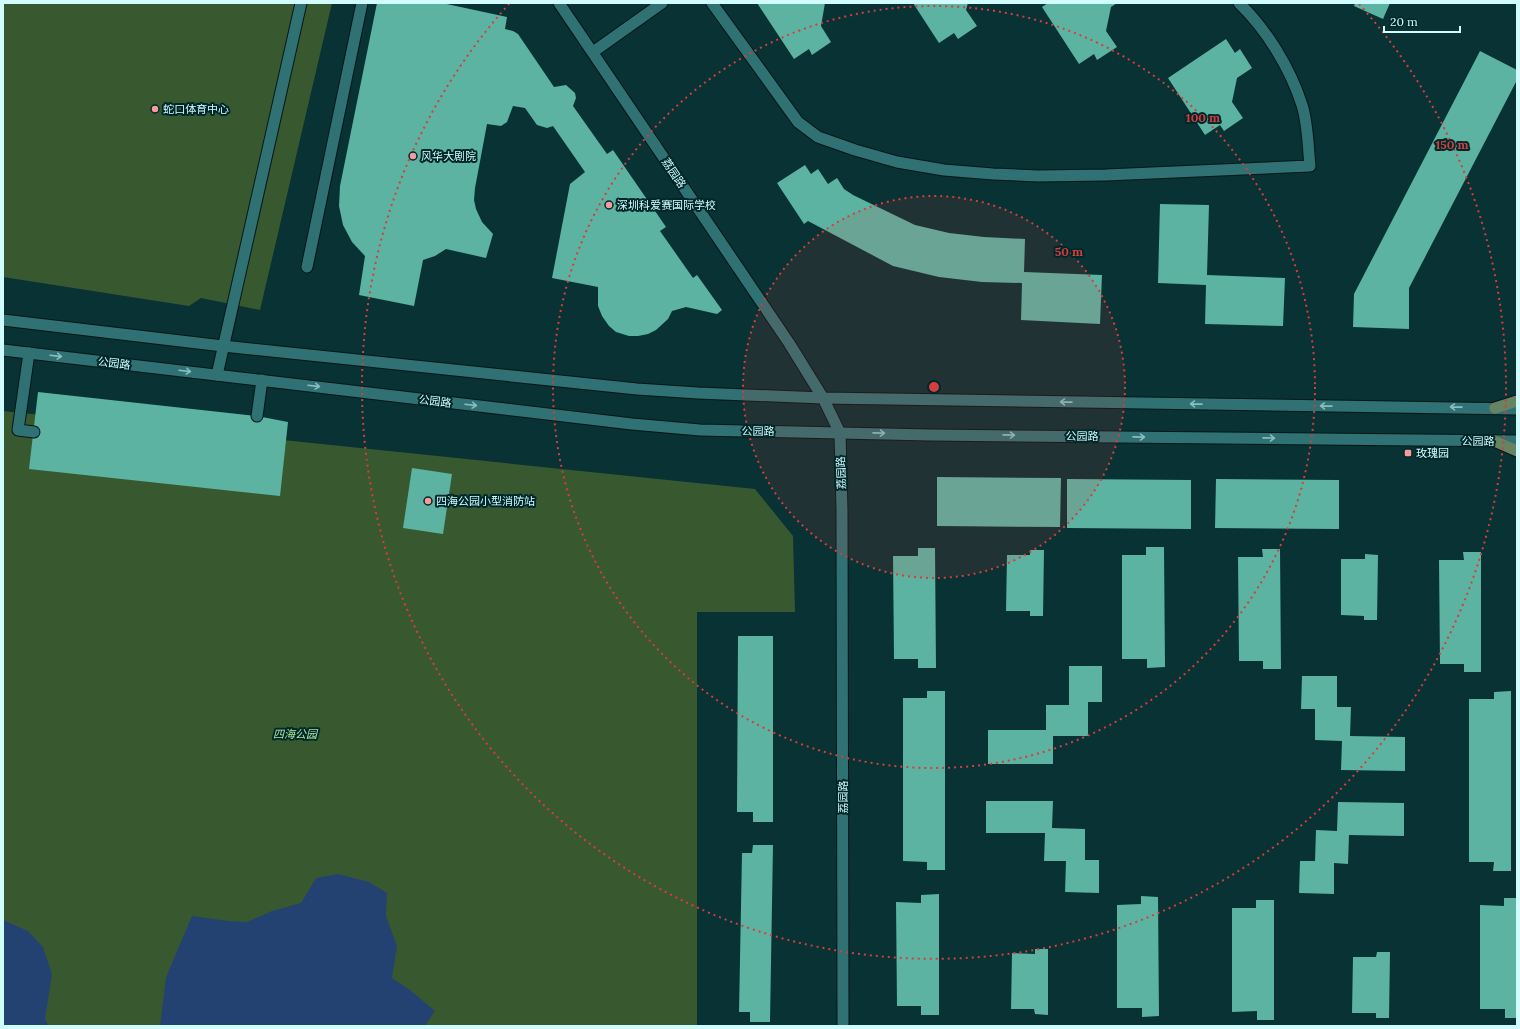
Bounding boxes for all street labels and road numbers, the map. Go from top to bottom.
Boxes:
street label: 荔园路 [659,155,689,191]
street label: 公园路 [97,354,131,372]
street label: 公园路 [418,392,452,410]
street label: 公园路 [741,424,775,438]
street label: 公园路 [1065,429,1099,443]
street label: 公园路 [1461,434,1495,448]
street label: 荔园路 [833,456,849,490]
street label: 荔园路 [836,781,850,814]

